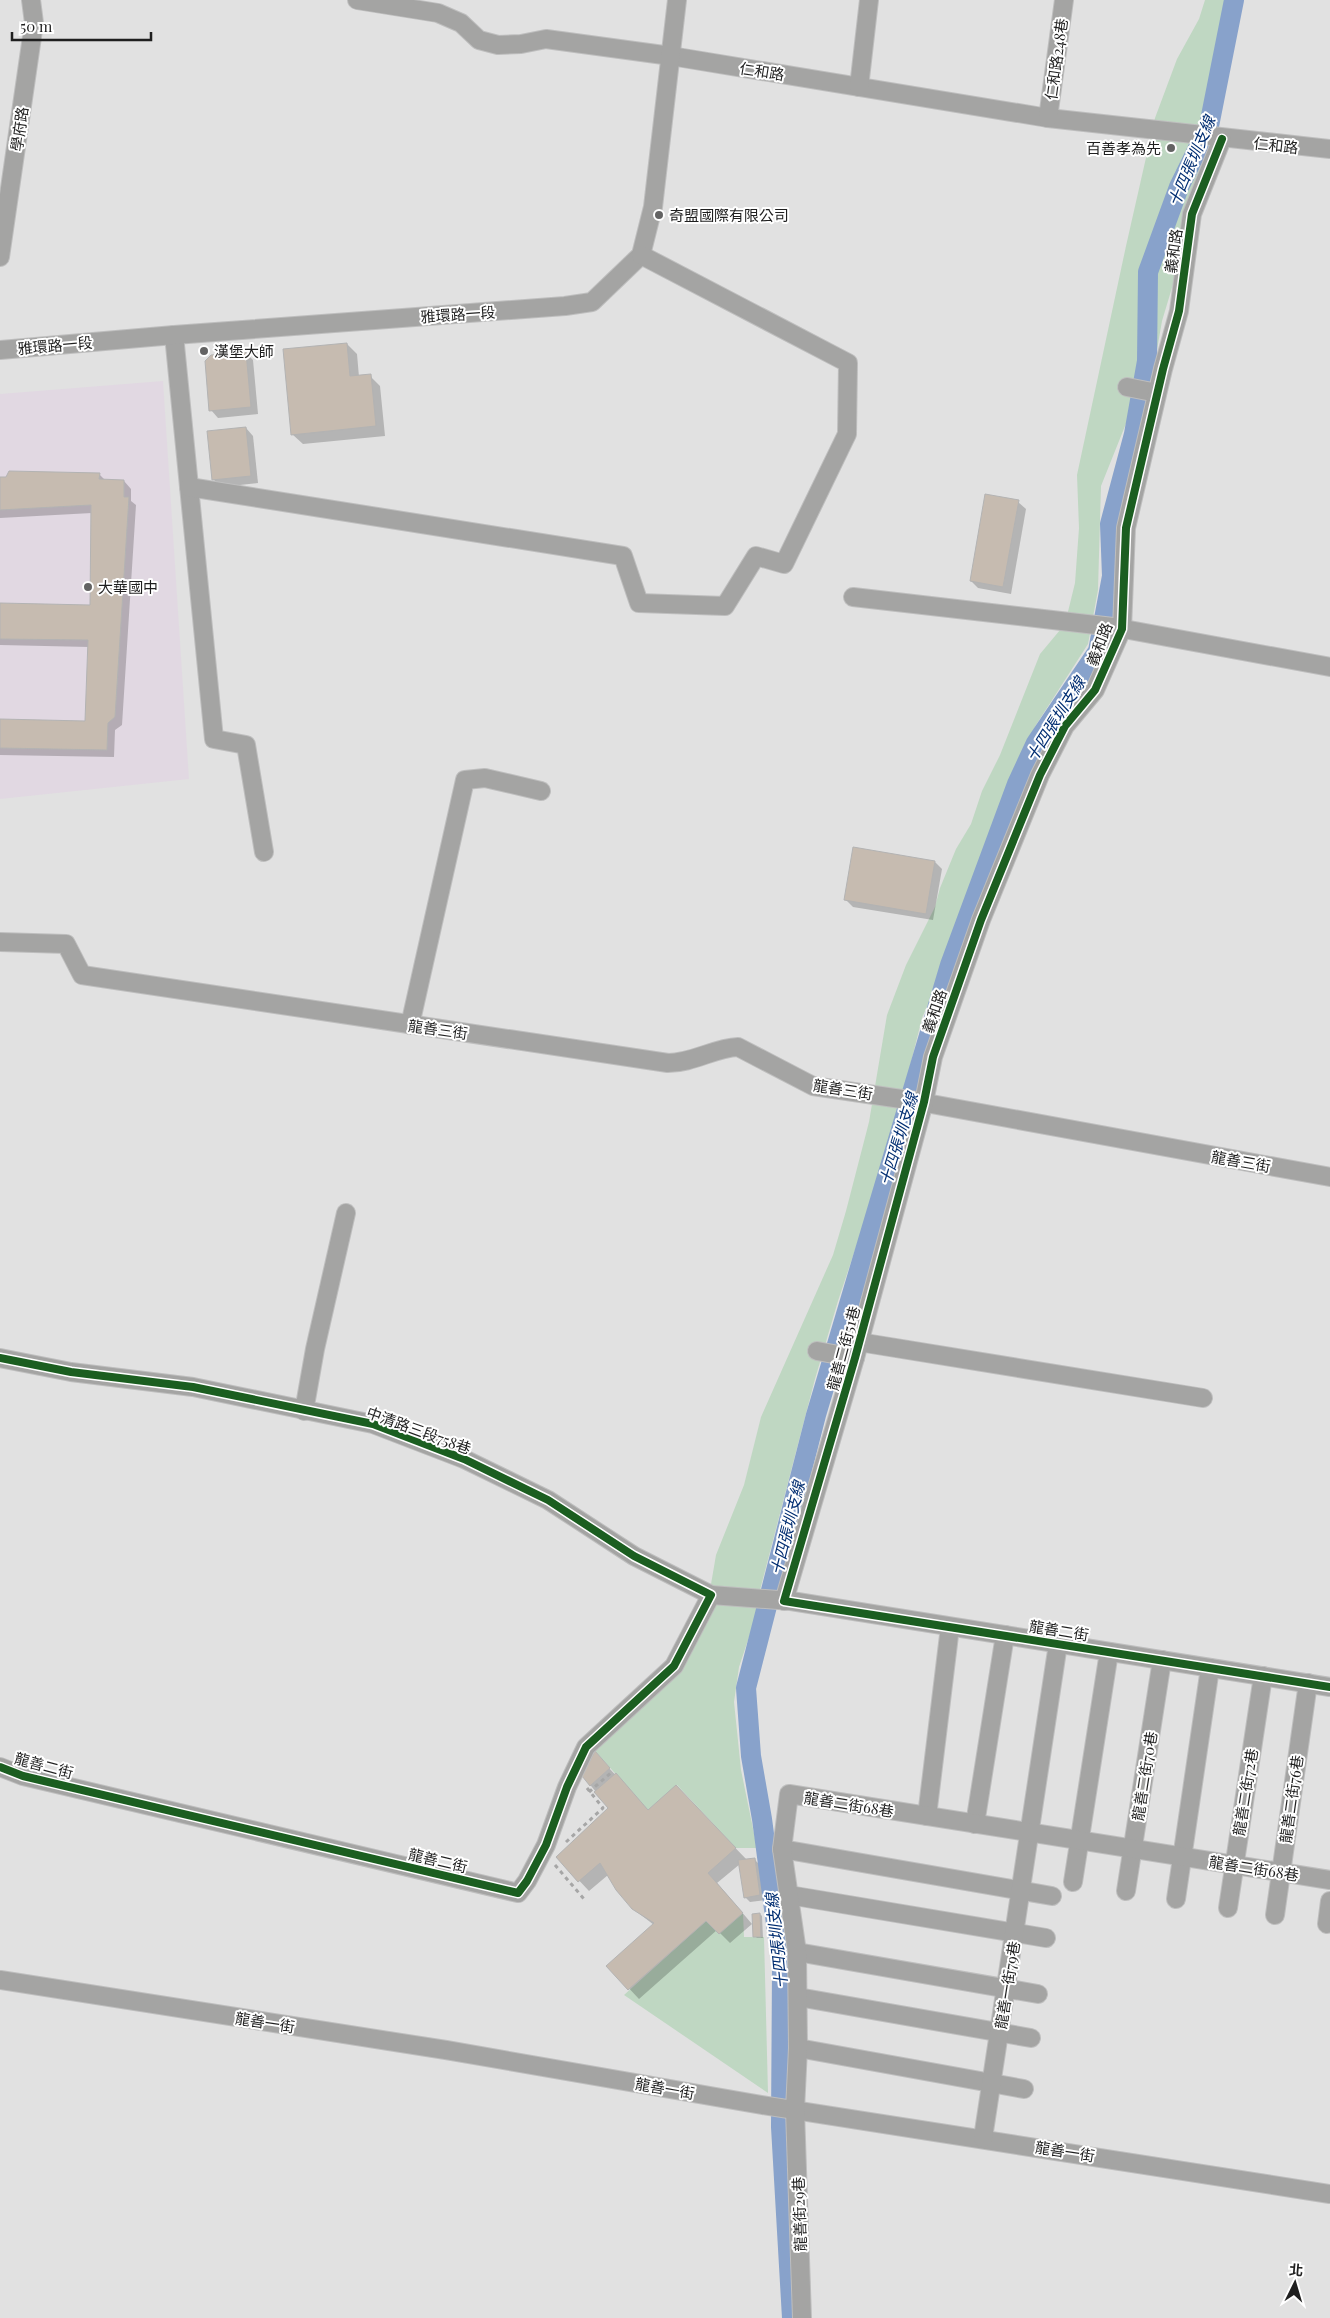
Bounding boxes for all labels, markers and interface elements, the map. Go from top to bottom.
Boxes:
scale bar [12,10,151,42]
text: 50 m [20,16,53,36]
street label: 仁和路248巷 [1040,17,1072,101]
street label: 仁和路 [738,58,786,84]
street label: 學府路 [6,105,32,153]
water label: 十四張圳支線 [1163,111,1220,209]
street label: 仁和路 [1253,133,1299,157]
place label: 百善孝為先 [1086,138,1161,158]
marker: 百善孝為先 [1165,142,1177,154]
place label: 奇盟國際有限公司 [669,205,789,225]
marker: 奇盟國際有限公司 [653,209,665,221]
street label: 義和路 [1160,227,1186,275]
street label: 雅環路一段 [420,301,496,327]
street label: 雅環路一段 [17,332,93,358]
place label: 漢堡大師 [214,341,274,361]
marker: 漢堡大師 [198,345,210,357]
place label: 大華國中 [98,577,158,597]
marker: 大華國中 [82,581,94,593]
street label: 義和路 [1082,619,1116,669]
water label: 十四張圳支線 [1021,671,1090,765]
street label: 義和路 [917,986,951,1036]
street label: 龍善三街 [407,1015,469,1043]
street label: 龍善三街 [812,1074,874,1104]
water label: 十四張圳支線 [874,1088,923,1188]
street label: 龍善三街 [1210,1146,1272,1176]
street label: 龍善二街51巷 [822,1303,864,1393]
street label: 中清路三段758巷 [364,1402,474,1458]
water label: 十四張圳支線 [765,1477,809,1577]
street label: 龍善二街 [1028,1615,1090,1645]
street label: 龍善二街70巷 [1127,1730,1161,1822]
street label: 龍善二街72巷 [1228,1747,1262,1837]
street label: 龍善二街 [12,1748,76,1782]
street label: 龍善二街76巷 [1275,1754,1307,1844]
street label: 龍善二街68巷 [803,1787,895,1821]
street label: 龍善二街 [407,1844,469,1876]
street label: 龍善二街68巷 [1208,1851,1300,1885]
water label: 十四張圳支線 [760,1890,791,1990]
street label: 龍善一街79巷 [990,1940,1024,2030]
street label: 龍善一街 [234,2007,296,2037]
street label: 龍善一街 [634,2073,696,2103]
street label: 龍善一街 [1034,2136,1096,2166]
street label: 龍善街29巷 [788,2176,810,2252]
north arrow [1270,2258,1320,2308]
text: 北 [1288,2259,1304,2280]

